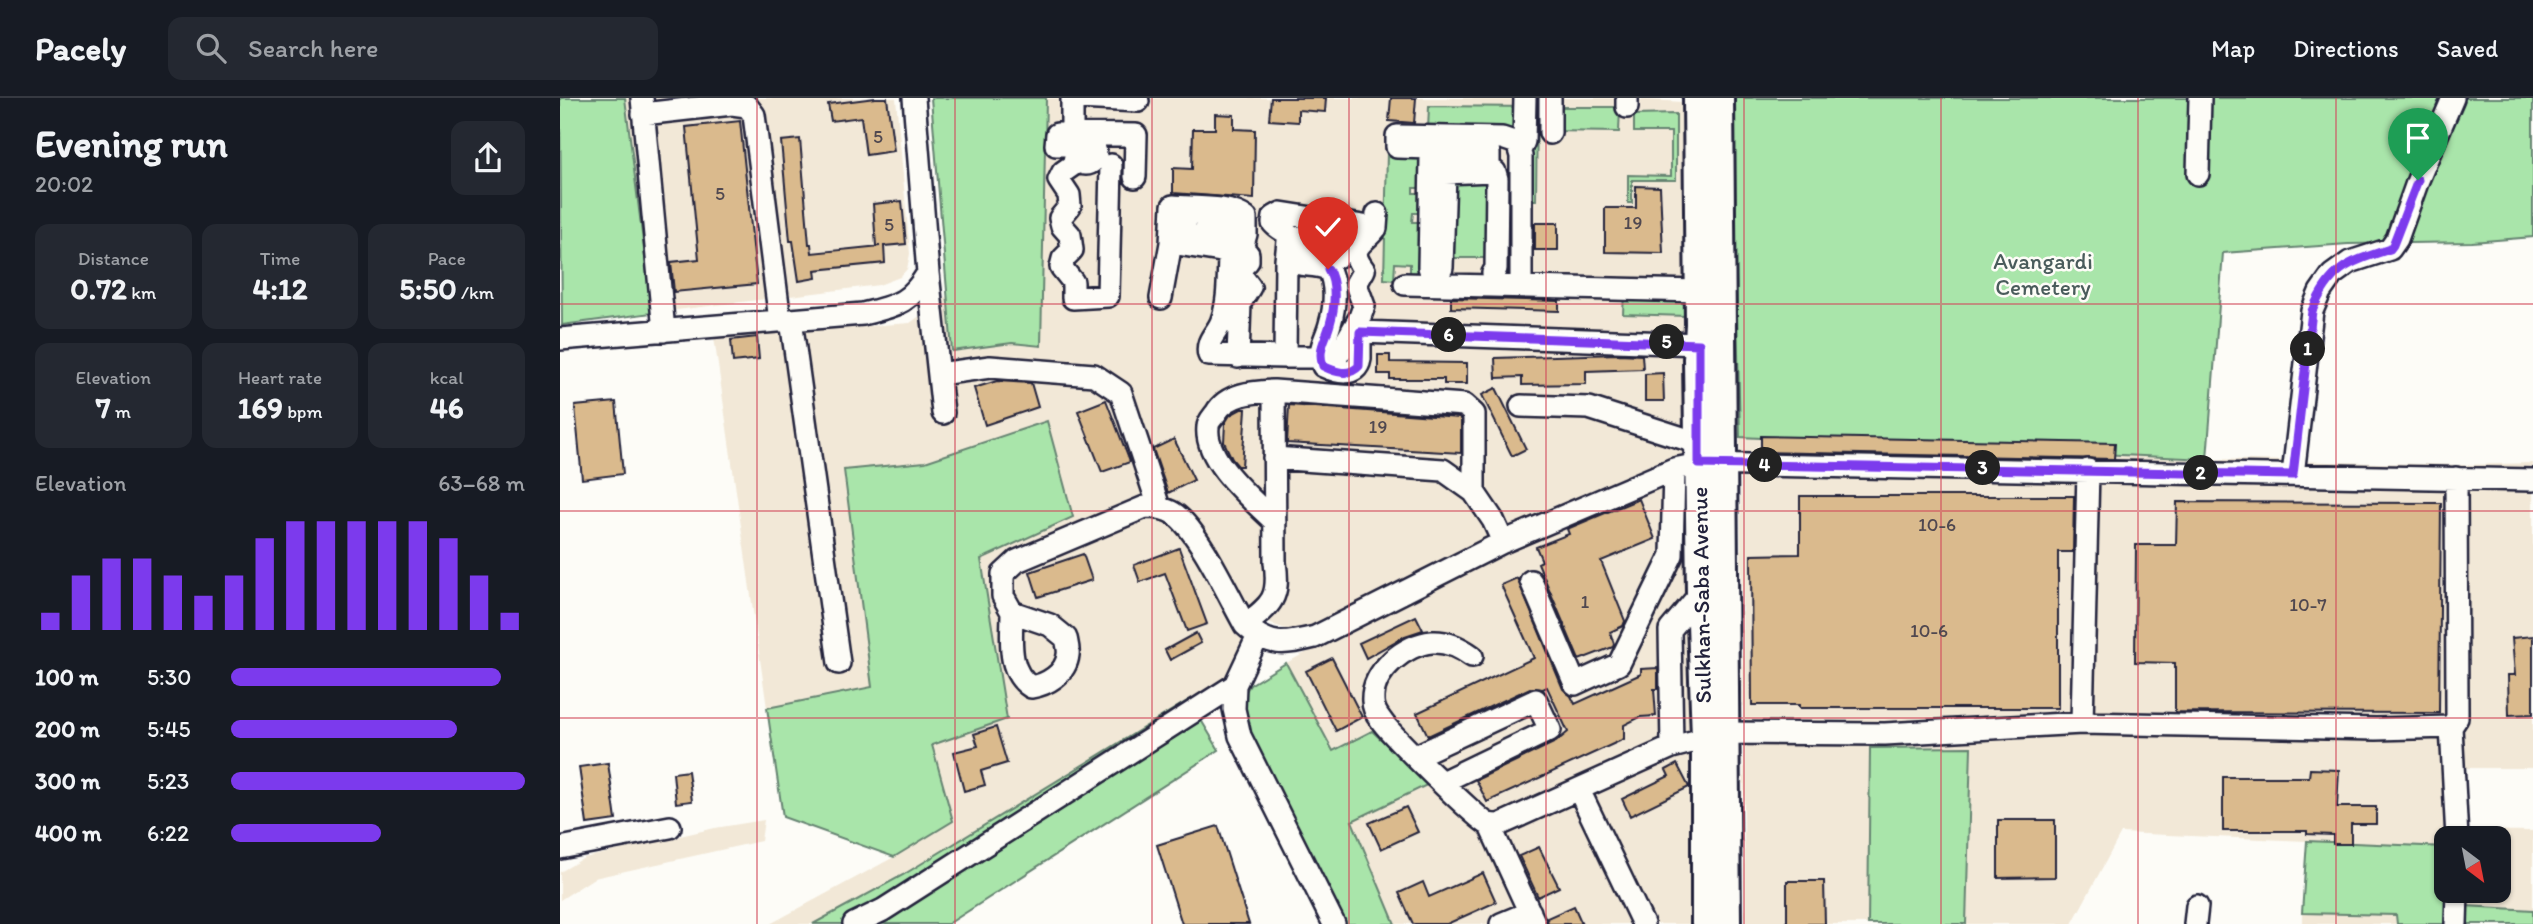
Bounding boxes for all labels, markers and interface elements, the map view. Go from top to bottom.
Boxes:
search box [168,17,658,80]
text: Pacely [35,29,126,68]
icon: search [192,29,230,67]
text: Search here [248,32,378,64]
text: Map [2211,34,2255,63]
text: Directions [2293,34,2399,63]
text: Saved [2437,34,2498,63]
pin [2388,108,2448,180]
icon: arrive [2399,119,2437,157]
text: Evening run [35,121,228,167]
button: share [451,121,525,195]
house number: 5 [873,125,883,148]
text: 20:02 [35,170,93,198]
house number: 5 [715,182,725,205]
pin [1298,197,1358,269]
icon: check [1309,208,1347,246]
house number: 19 [1624,211,1642,234]
house number: 5 [884,213,894,236]
text: Distance [78,247,149,270]
text: Time [260,247,300,270]
text: Pace [428,247,466,270]
park label: Avangardi Cemetery [1993,247,2093,301]
text: 0.72 [70,270,127,307]
text: 4:12 [252,270,308,307]
text: 5:50 [399,270,457,307]
text: km [127,281,156,304]
text: /km [457,281,494,304]
pin: 6 [1432,317,1466,352]
text: 6 [1443,323,1454,346]
pin: 5 [1650,324,1684,360]
text: 5 [1662,330,1671,353]
pin: 1 [2290,331,2326,366]
text: 1 [2303,337,2312,360]
text: Elevation [76,366,151,389]
text: Heart rate [238,366,322,389]
text: kcal [430,366,464,389]
text: 7 [96,389,111,426]
text: 169 [237,389,283,426]
text: 46 [430,389,464,426]
text: m [111,400,131,423]
text: bpm [283,400,323,423]
house number: 19 [1369,415,1387,438]
pin: 4 [1748,448,1782,482]
pin: 3 [1966,450,2000,486]
text: 4 [1759,453,1770,476]
text: 3 [1977,456,1988,479]
pin: 2 [2184,456,2218,490]
text: 2 [2196,461,2206,484]
text: Elevation [35,469,126,497]
text: 63–68 m [438,469,525,497]
street label: Sulkhan-Saba Avenue [1685,486,1717,704]
house number: 10-6 [1918,513,1956,536]
house number: 1 [1581,590,1590,613]
house number: 10-7 [2289,593,2327,616]
house number: 10-6 [1910,619,1948,642]
text: 100 m [35,663,99,691]
text: 5:30 [147,663,191,691]
text: 200 m [35,715,100,743]
text: 5:45 [147,715,191,743]
text: 300 m [35,767,100,795]
text: 5:23 [147,767,189,795]
text: 400 m [35,819,102,847]
text: 6:22 [147,819,189,847]
north arrow [2434,826,2511,903]
map controls [2434,826,2511,903]

